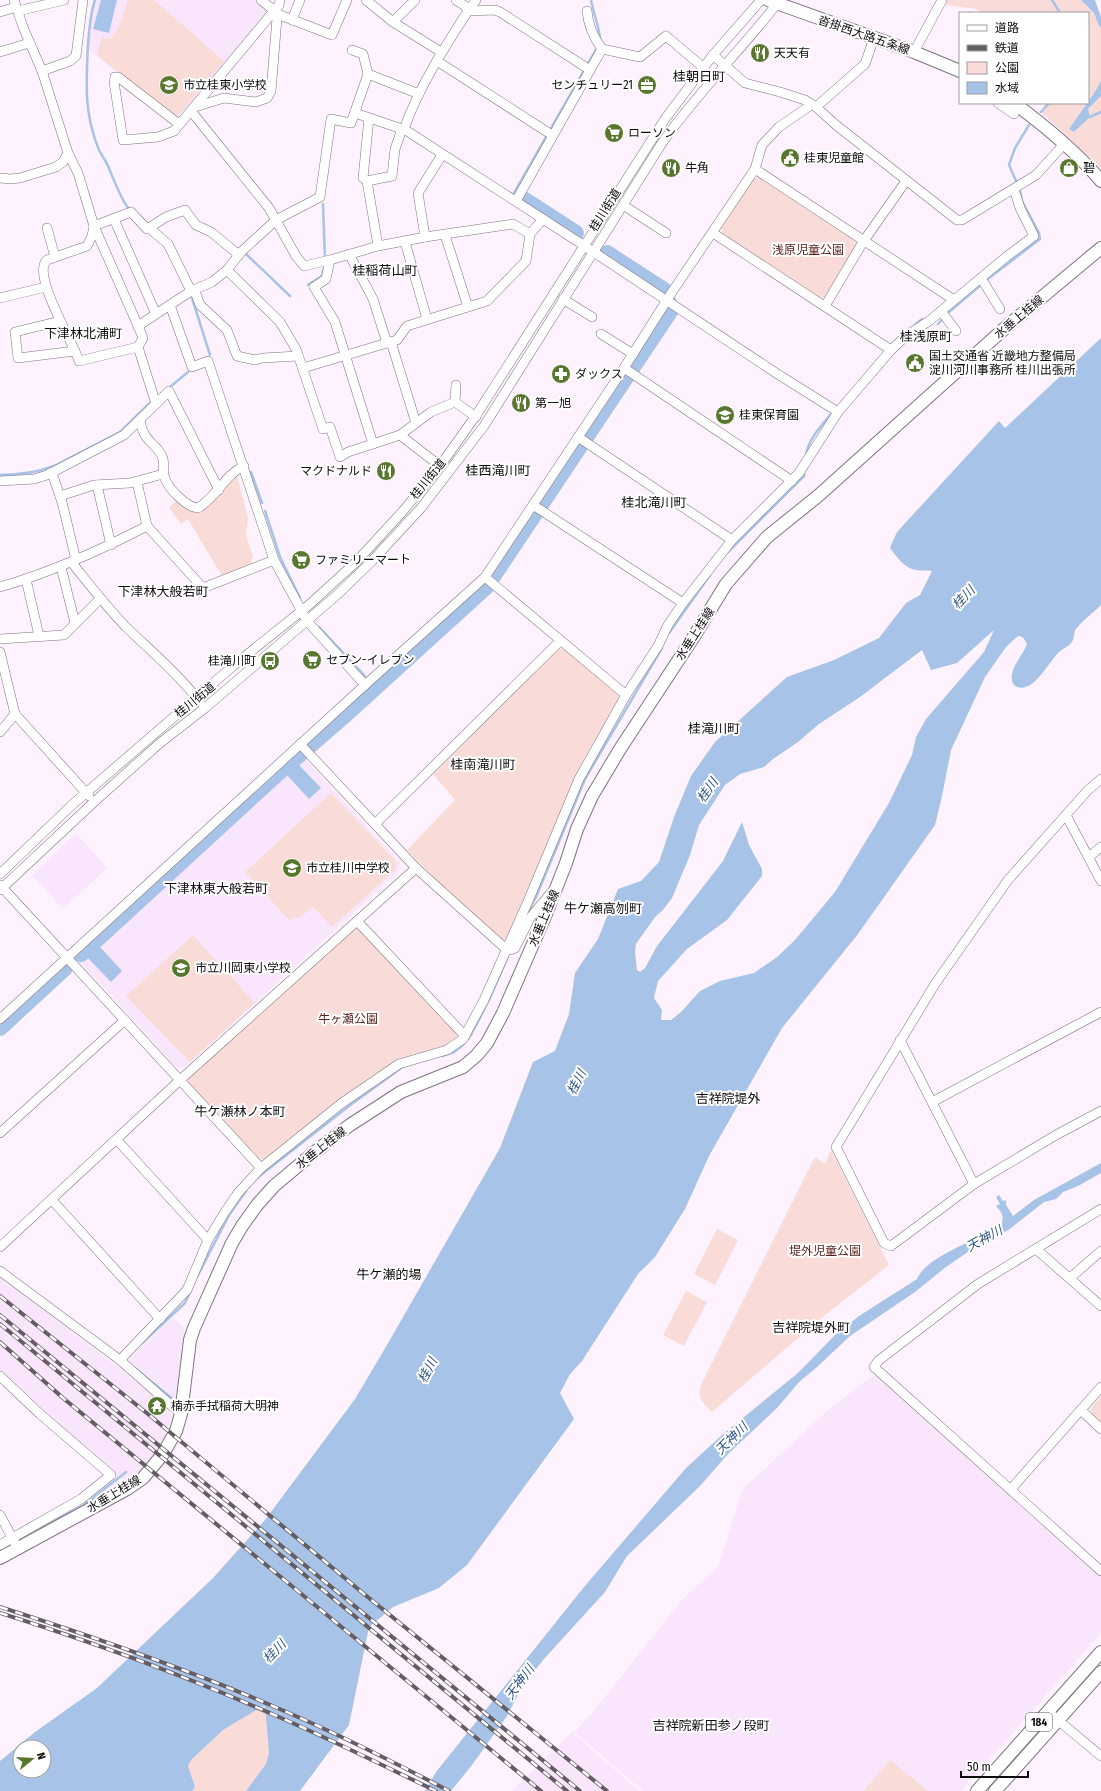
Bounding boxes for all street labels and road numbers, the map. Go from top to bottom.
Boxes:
street label: 沓掛西大路五条線 [816,13,912,57]
street label: 桂川街道 [586,186,624,234]
street label: 水垂上桂線 [992,292,1046,342]
street label: 桂川街道 [407,456,449,502]
street label: 水垂上桂線 [673,605,717,663]
street label: 桂川街道 [172,679,218,721]
street label: 水垂上桂線 [526,888,562,948]
street label: 水垂上桂線 [293,1124,349,1172]
street label: 水垂上桂線 [85,1473,143,1515]
road number: 184 [1026,1713,1052,1731]

